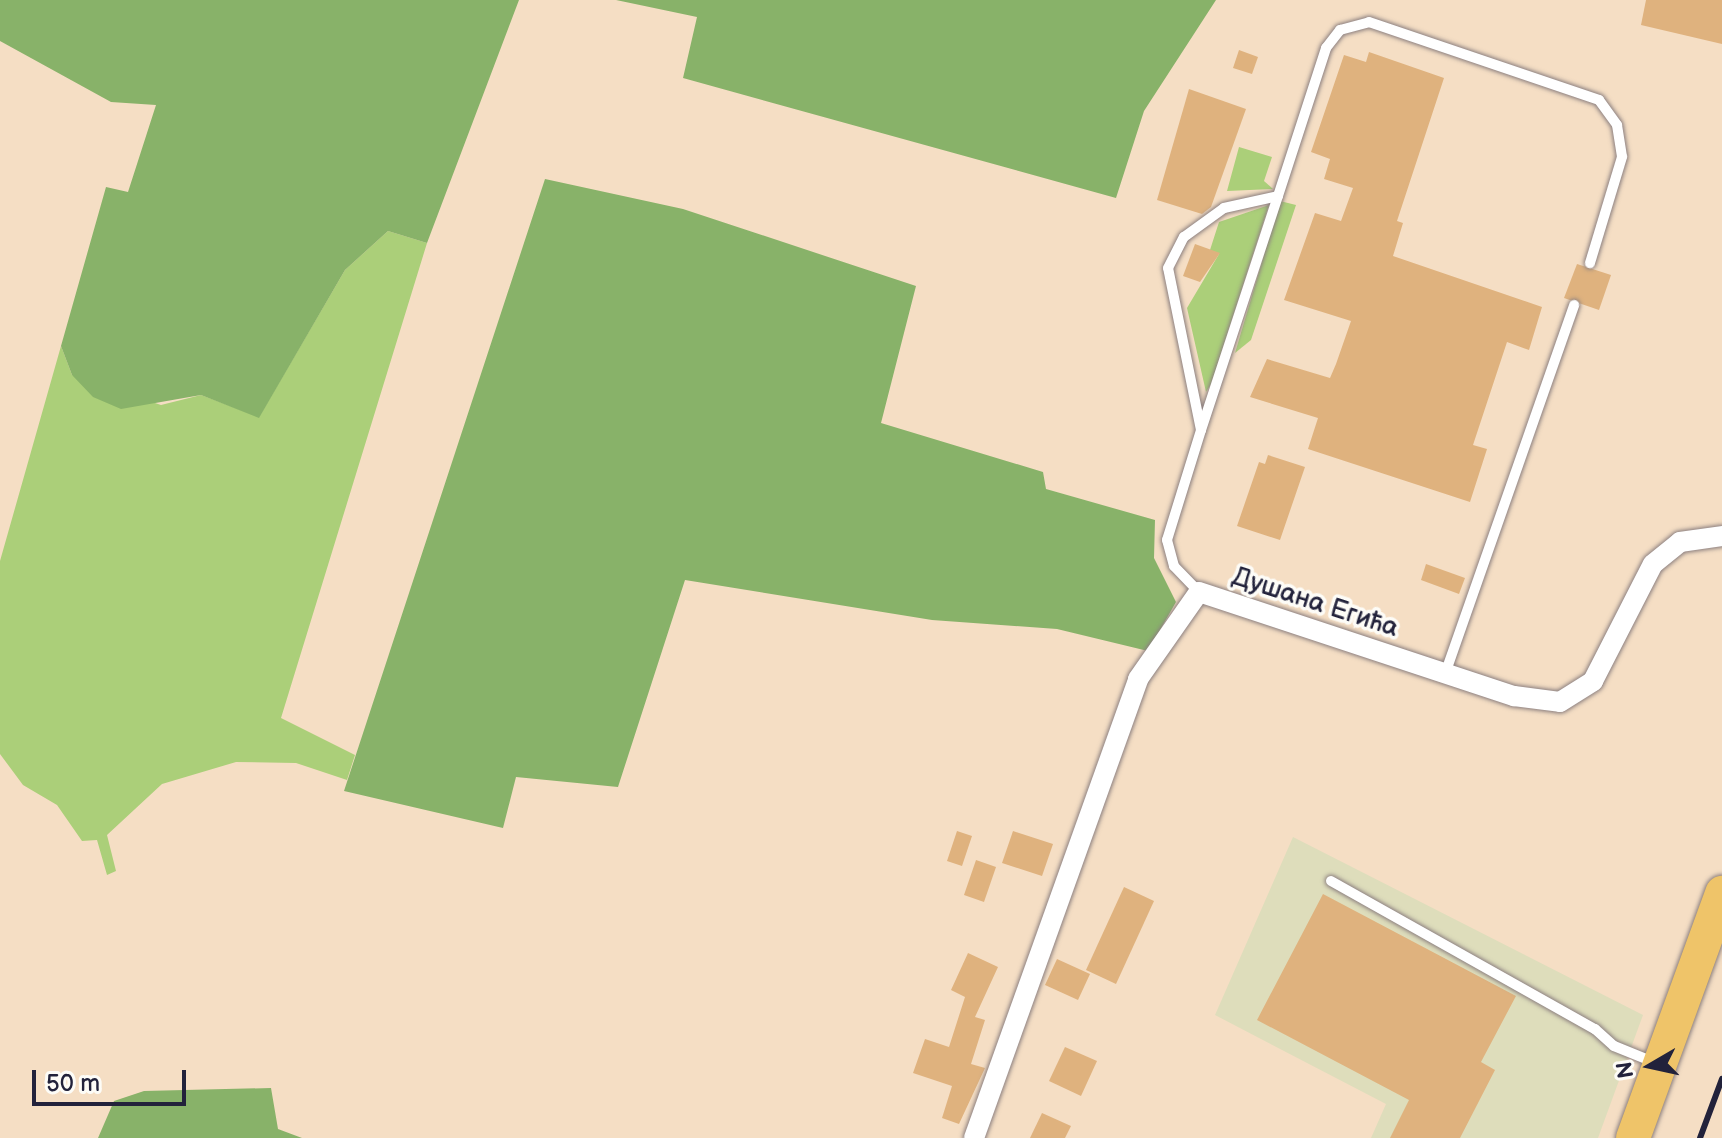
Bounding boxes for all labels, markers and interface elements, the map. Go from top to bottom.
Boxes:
street label: Душана Егића [1228,561,1402,645]
north arrow [1610,1026,1690,1106]
scale bar [36,1054,190,1104]
text: N [1611,1060,1640,1080]
text: 50 m [46,1069,100,1098]

